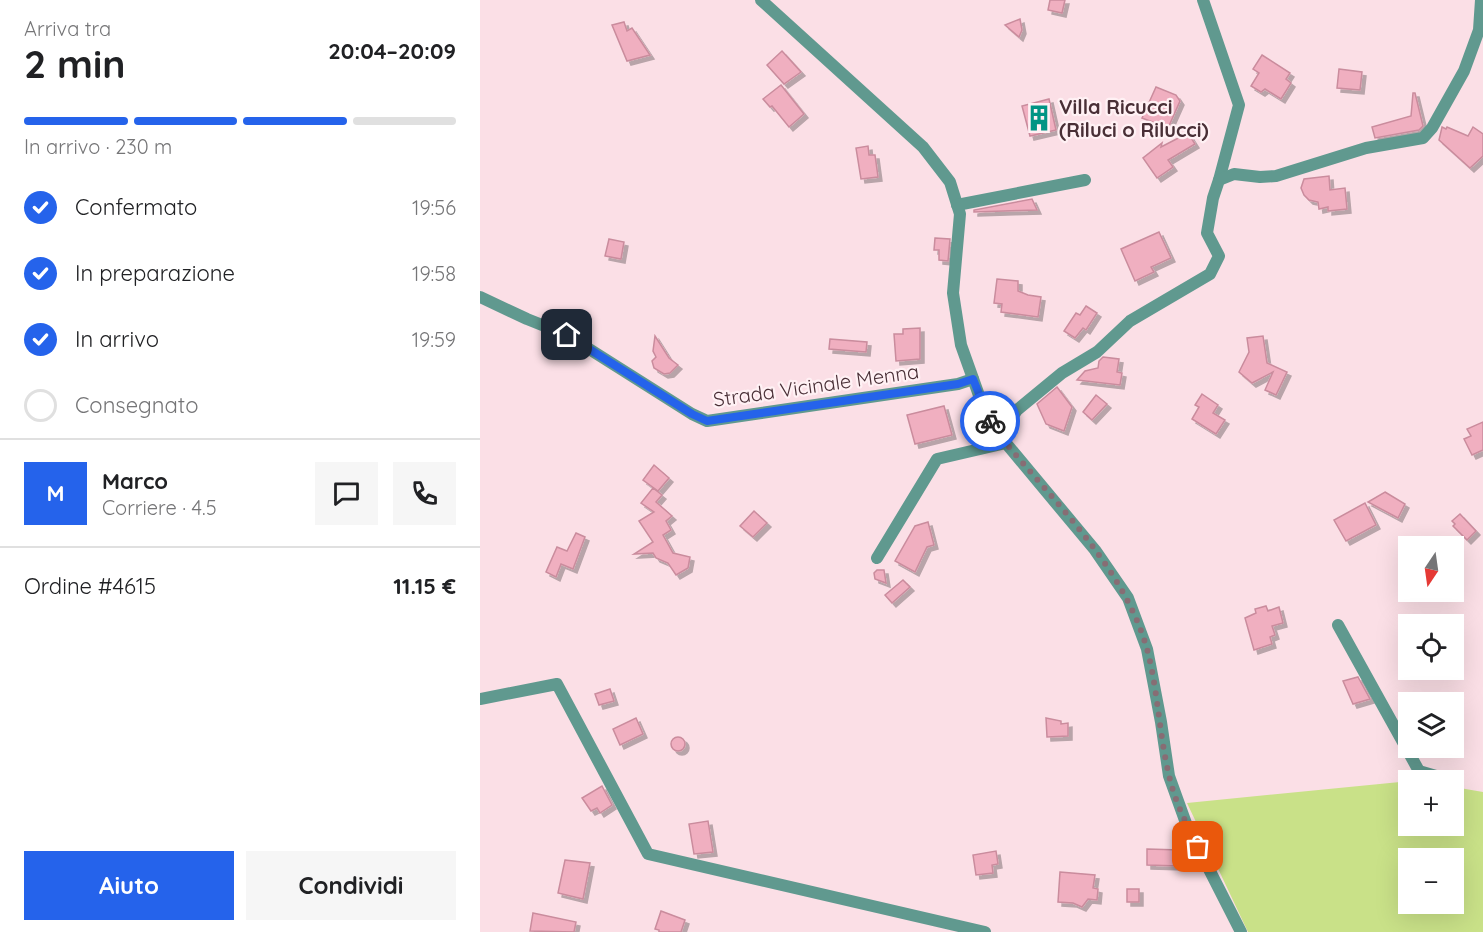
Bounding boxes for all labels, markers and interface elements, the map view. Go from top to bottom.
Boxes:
text: Arriva tra [24,16,111,41]
text: 20:04–20:09 [328,37,456,65]
text: 2 min [24,39,126,88]
place label: Villa Ricucci (Riluci o Rilucci) [1059,94,1209,142]
building icon: Villa Ricucci (Riluci o Rilucci) [1024,103,1054,133]
text: In arrivo · 230 m [24,134,172,159]
icon: check [24,191,57,224]
text: Confermato [75,193,197,221]
text: 19:56 [412,195,456,220]
icon: check [24,257,57,290]
text: In preparazione [75,259,235,287]
text: 19:58 [412,261,456,286]
pin [541,309,592,360]
icon: home [550,318,583,351]
icon: check [24,323,57,356]
text: In arrivo [75,325,159,353]
text: 19:59 [412,327,456,352]
street label: Strada Vicinale Menna [712,358,920,412]
text: Consegnato [75,391,198,419]
courier [960,391,1020,451]
icon: bike [974,405,1007,438]
button: chat [315,462,378,525]
button: phone [393,462,456,525]
text: Marco [102,467,168,495]
text: M [46,479,65,507]
text: Corriere · 4.5 [102,495,217,520]
north arrow [1398,536,1464,602]
map controls [1398,536,1464,914]
text: Ordine #4615 [24,572,156,600]
text: 11.15 € [393,572,456,600]
button: locate [1398,614,1464,680]
button: layers [1398,692,1464,758]
button: + [1398,770,1464,836]
pin [1172,821,1223,872]
icon: bag [1181,830,1214,863]
button: − [1398,848,1464,914]
button: Aiuto [24,851,234,920]
button: Condividi [246,851,456,920]

